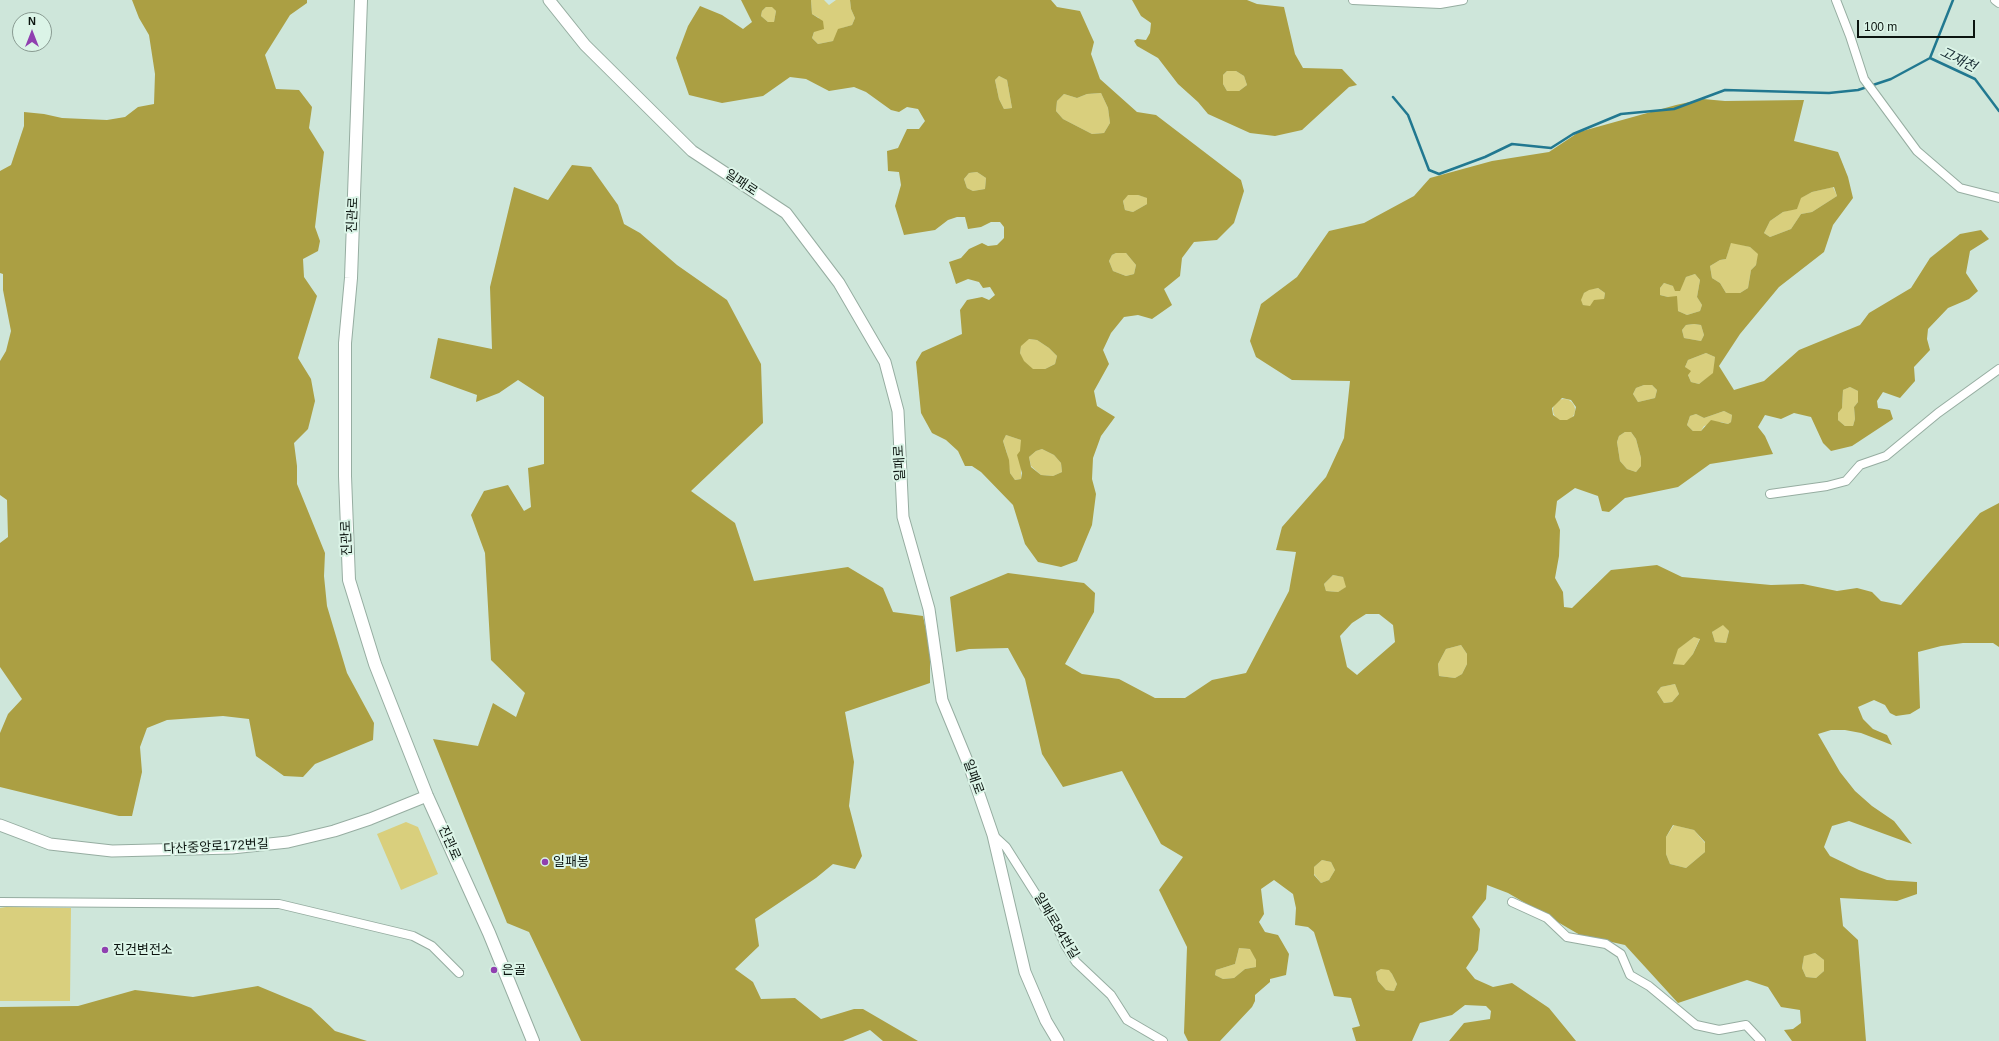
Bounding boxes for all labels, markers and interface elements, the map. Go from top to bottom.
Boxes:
north arrow [12,12,52,52]
scale bar [1859,12,1977,38]
text: N [28,15,36,27]
text: 100 m [1864,20,1897,34]
water label: 고재천 [1937,44,1979,76]
street label: 일패로 [722,167,760,199]
street label: 진관로 [344,197,362,233]
street label: 일패로 [891,445,909,481]
street label: 진관로 [339,520,355,556]
street label: 일패로 [960,757,986,797]
street label: 진관로 [435,823,463,863]
street label: 다산중앙로172번길 [163,836,269,858]
place label: 일패봉 [553,854,589,870]
marker: 일패봉 [540,857,550,867]
street label: 일패로84번길 [1030,890,1082,962]
place label: 진건변전소 [113,942,173,958]
marker: 진건변전소 [100,945,110,955]
place label: 은골 [502,962,526,978]
marker: 은골 [489,965,499,975]

